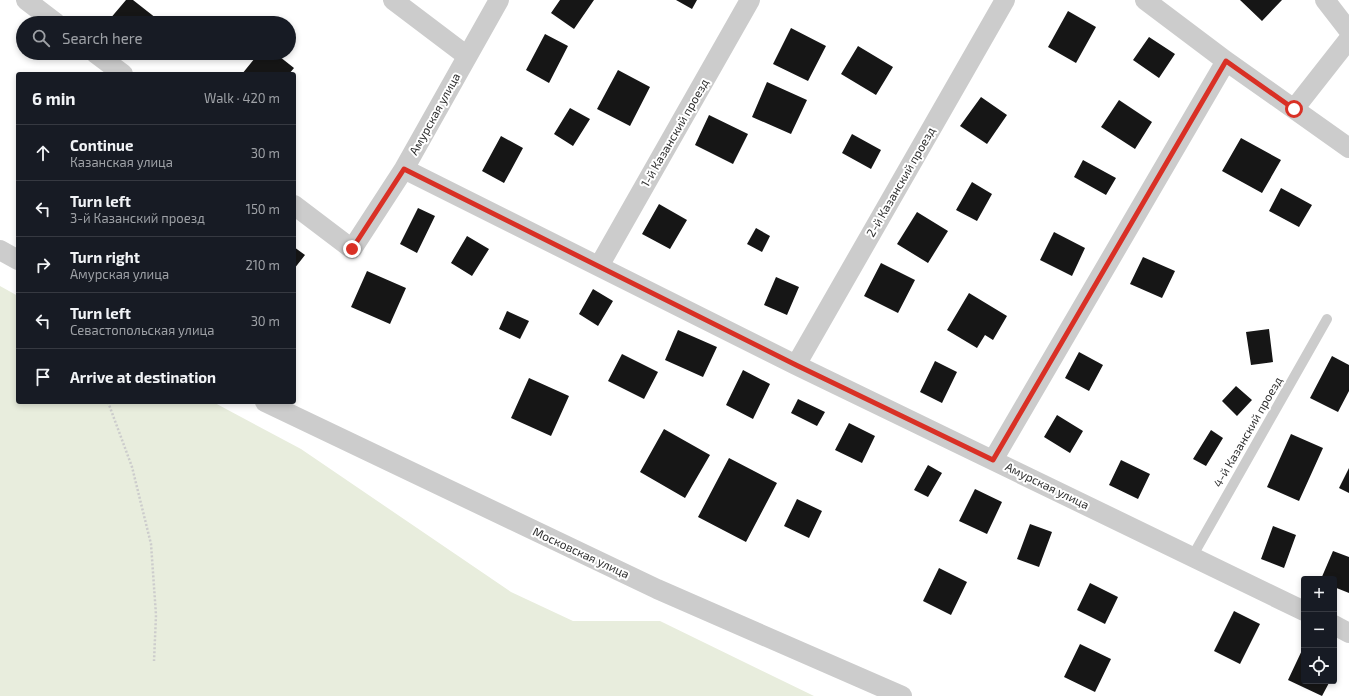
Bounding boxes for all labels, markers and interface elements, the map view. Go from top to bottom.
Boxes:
search box [16,16,296,60]
icon: search [30,27,52,49]
text: Search here [62,29,143,47]
street label: Амурская улица [406,70,463,157]
street label: 1-й Казанский проезд [637,76,711,189]
text: 6 min [32,88,76,108]
text: Walk · 420 m [204,90,280,106]
route start [1285,100,1303,118]
street label: 2-й Казанский проезд [863,124,937,239]
text: Continue [70,136,133,154]
icon: ahead [32,142,54,164]
text: 30 m [251,145,280,161]
text: Казанская улица [70,154,173,170]
text: Turn left [70,192,131,210]
icon: left [32,198,54,220]
text: 150 m [246,201,280,217]
text: 3-й Казанский проезд [70,210,205,226]
route end [343,240,361,258]
text: Turn right [70,248,140,266]
icon: right [32,254,54,276]
text: 210 m [245,257,280,273]
text: Амурская улица [70,266,169,282]
text: Turn left [70,304,131,322]
icon: left [32,310,54,332]
text: 30 m [251,313,280,329]
text: Севастопольская улица [70,322,214,338]
icon: arrive [32,366,54,388]
text: Arrive at destination [70,368,216,386]
street label: 4-й Казанский проезд [1210,374,1284,489]
street label: Амурская улица [1003,459,1092,512]
street label: Московская улица [531,524,632,581]
map controls [1301,576,1337,684]
button: + [1301,576,1337,612]
button: − [1301,612,1337,648]
button: locate [1301,648,1337,684]

